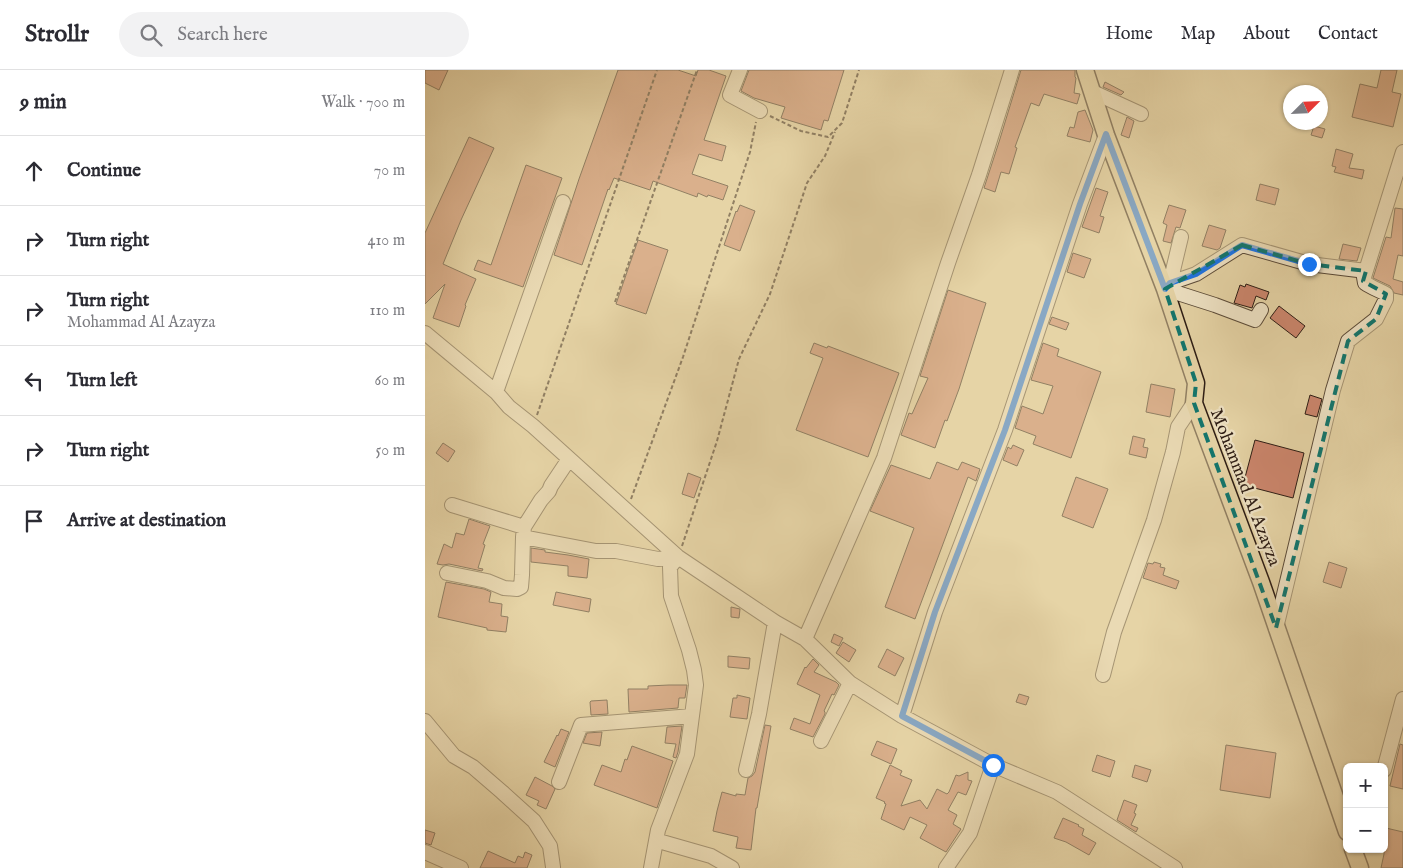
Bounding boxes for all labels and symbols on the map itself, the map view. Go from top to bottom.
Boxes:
north arrow [1283,85,1328,130]
route end [1298,253,1321,276]
street label: Mohammad Al Azayza [1204,405,1285,570]
route start [982,754,1005,777]

